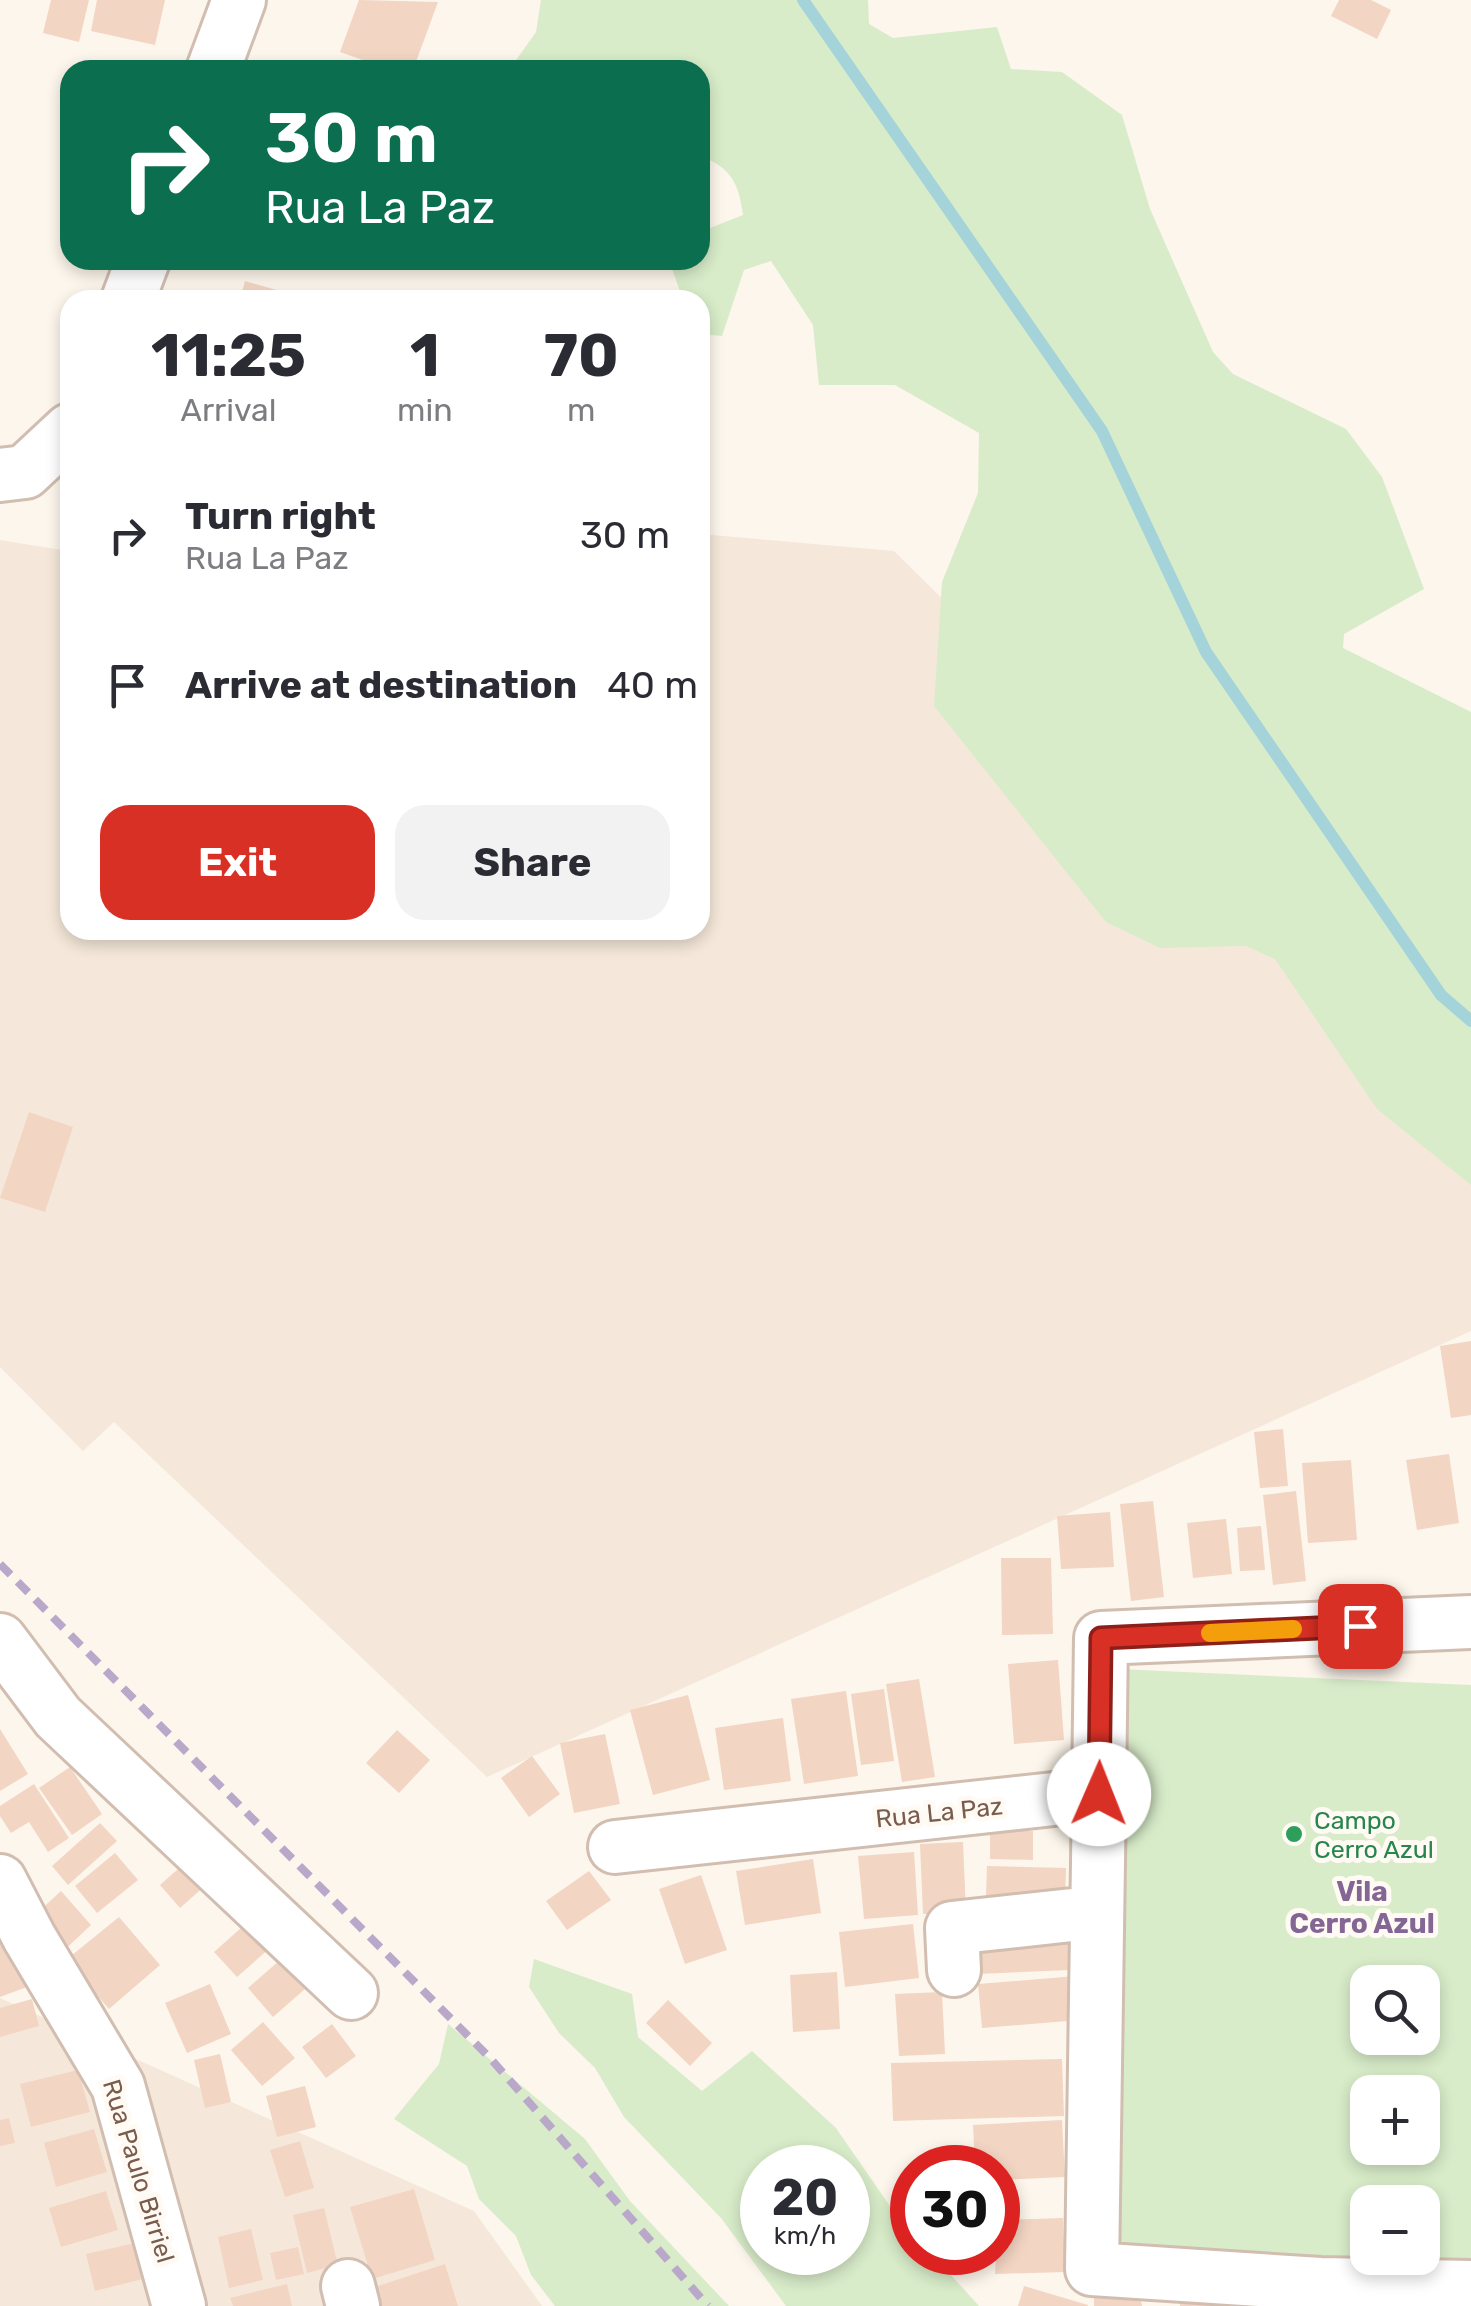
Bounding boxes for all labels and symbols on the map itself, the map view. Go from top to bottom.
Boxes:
pin [1318,1584,1403,1669]
position arrow [1047,1742,1151,1846]
street label: Rua La Paz [874,1791,1004,1834]
place label: Campo Cerro Azul [1314,1806,1434,1864]
marker: Campo Cerro Azul [1283,1823,1305,1845]
district label: Vila Cerro Azul [1289,1875,1435,1940]
street label: Rua Paulo Birriel [97,2076,180,2266]
speed limit sign: 30 [890,2145,1020,2275]

